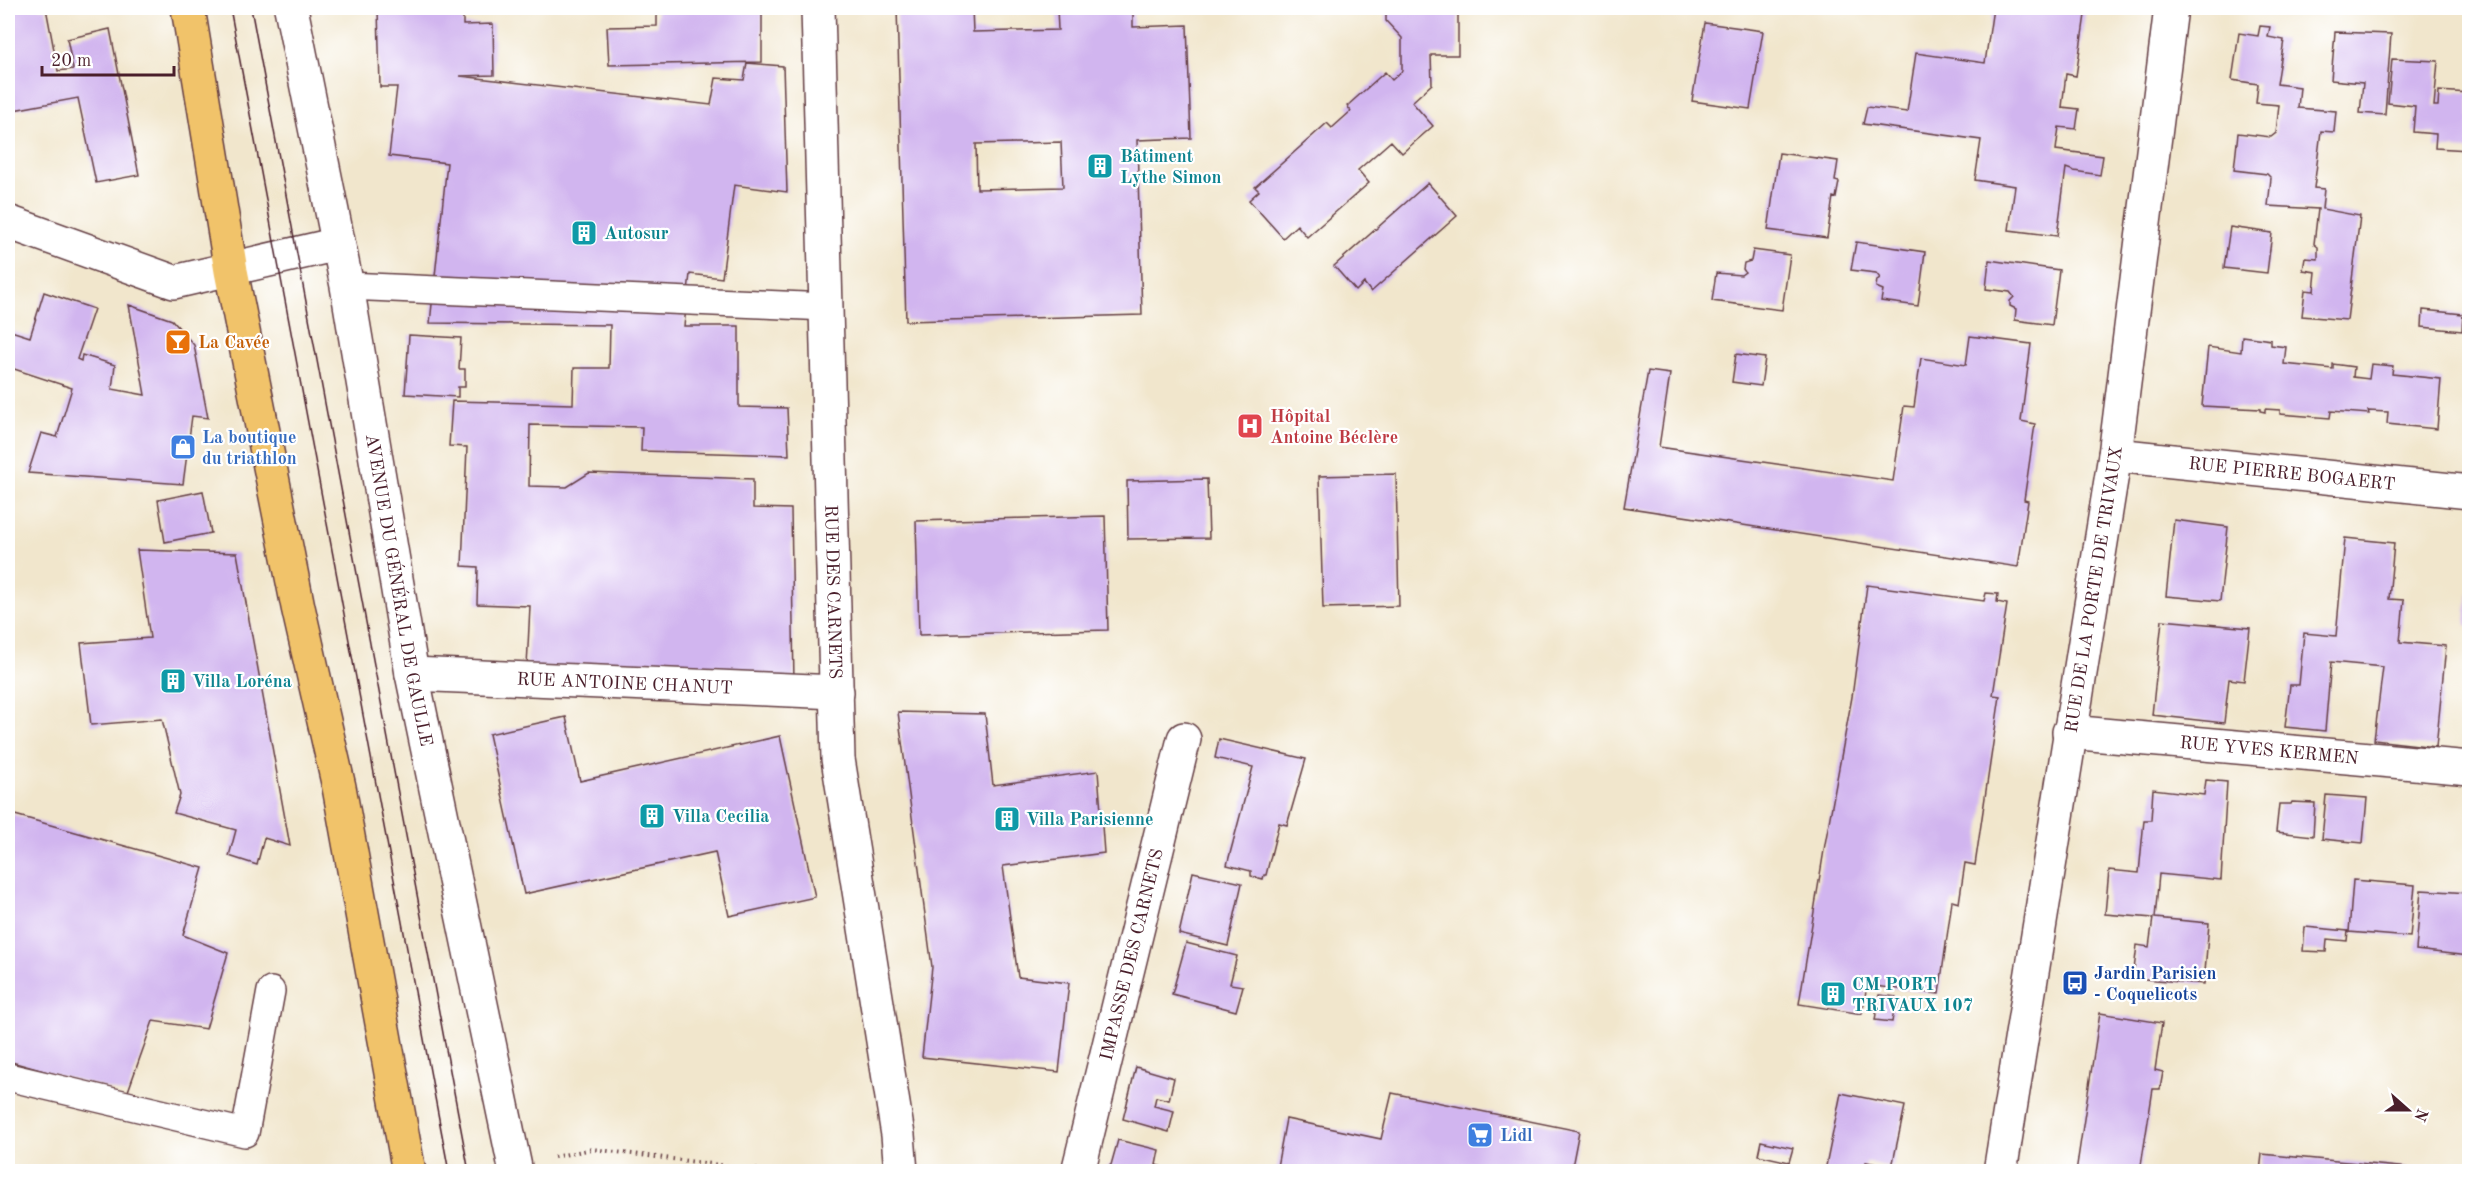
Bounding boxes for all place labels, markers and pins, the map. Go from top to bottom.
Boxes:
place label: Bâtiment Lythe Simon [1120,148,1222,187]
building icon: Bâtiment Lythe Simon [1085,151,1115,181]
building icon: Autosur [569,218,599,248]
place label: Autosur [604,225,669,243]
bar icon: La Cavée [163,327,193,357]
place label: La Cavée [198,334,270,352]
place label: Hôpital Antoine Béclère [1270,408,1398,447]
hospital icon: Hôpital Antoine Béclère [1235,411,1265,441]
place label: La boutique du triathlon [202,429,297,468]
shop icon: La boutique du triathlon [168,432,198,462]
building icon: Villa Loréna [158,666,188,696]
place label: Villa Loréna [192,673,292,691]
building icon: Villa Cecilia [637,801,667,831]
building icon: Villa Parisienne [992,804,1022,834]
place label: Villa Cecilia [672,808,770,826]
place label: Villa Parisienne [1026,811,1154,829]
place label: Jardin Parisien - Coquelicots [2094,965,2216,1004]
bus stop icon: Jardin Parisien - Coquelicots [2060,968,2090,998]
place label: CM PORT TRIVAUX 107 [1852,976,1973,1015]
building icon: CM PORT TRIVAUX 107 [1818,979,1848,1009]
supermarket icon: Lidl [1465,1120,1495,1150]
place label: Lidl [1500,1127,1533,1145]

